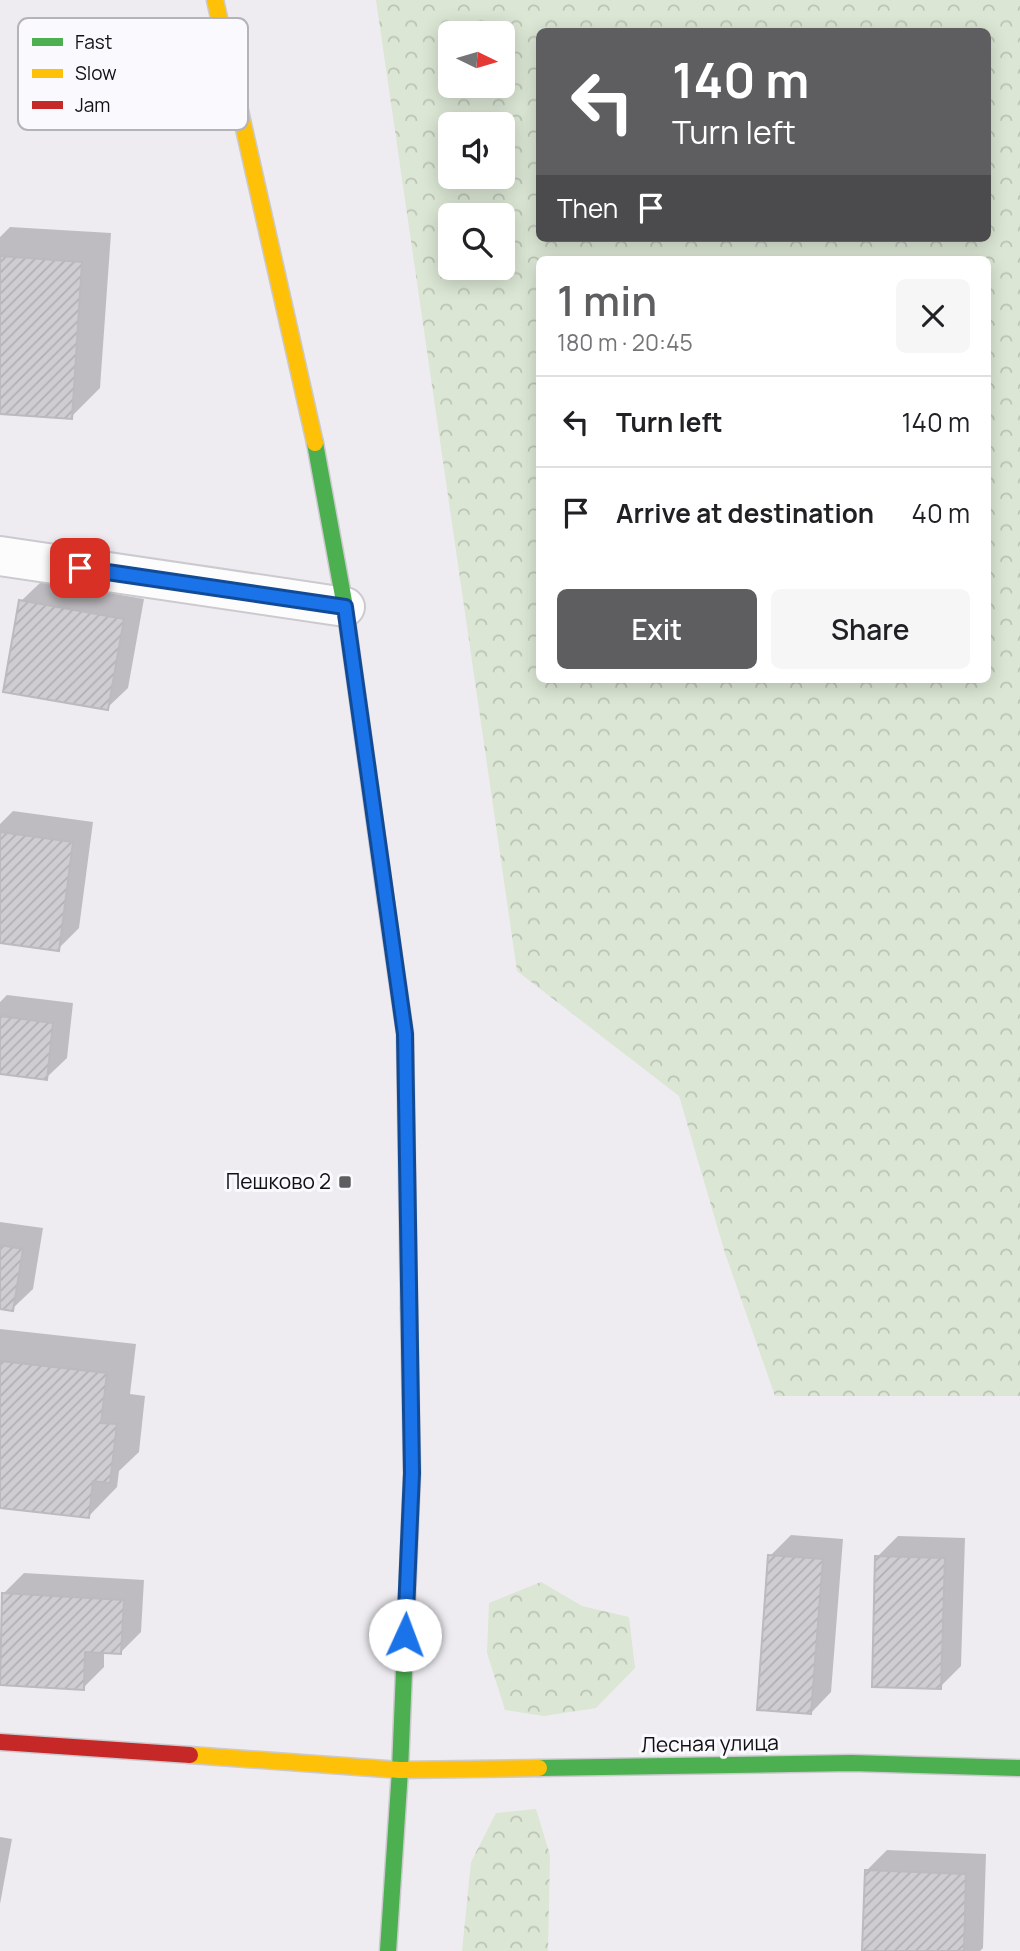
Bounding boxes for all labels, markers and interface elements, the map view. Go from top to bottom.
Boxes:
legend [18,18,248,130]
north arrow [438,21,514,98]
map controls [438,21,515,280]
text: Fast [75,29,112,55]
text: 140 m [672,46,809,113]
icon: left [557,56,648,147]
text: Slow [75,60,117,86]
text: Jam [75,92,110,118]
text: Turn left [672,110,796,154]
button: sound [438,112,515,189]
icon: arrive [632,189,670,227]
text: Then [557,190,618,226]
button: search [438,203,515,280]
text: 1 min [557,271,657,329]
button: close [896,279,970,353]
text: 180 m · 20:45 [557,326,693,358]
icon: left [557,403,595,441]
text: Turn left [616,404,723,440]
text: 140 m [901,404,970,440]
icon: arrive [557,494,595,532]
text: Arrive at destination [616,495,874,531]
text: 40 m [912,495,970,531]
pin [50,538,110,598]
icon: arrive [61,549,99,587]
button: Exit [557,589,757,669]
button: Share [771,589,970,669]
place label: Пешково 2 [226,1167,331,1195]
marker: Пешково 2 [337,1174,353,1190]
position arrow [368,1598,442,1672]
street label: Лесная улица [641,1728,779,1758]

